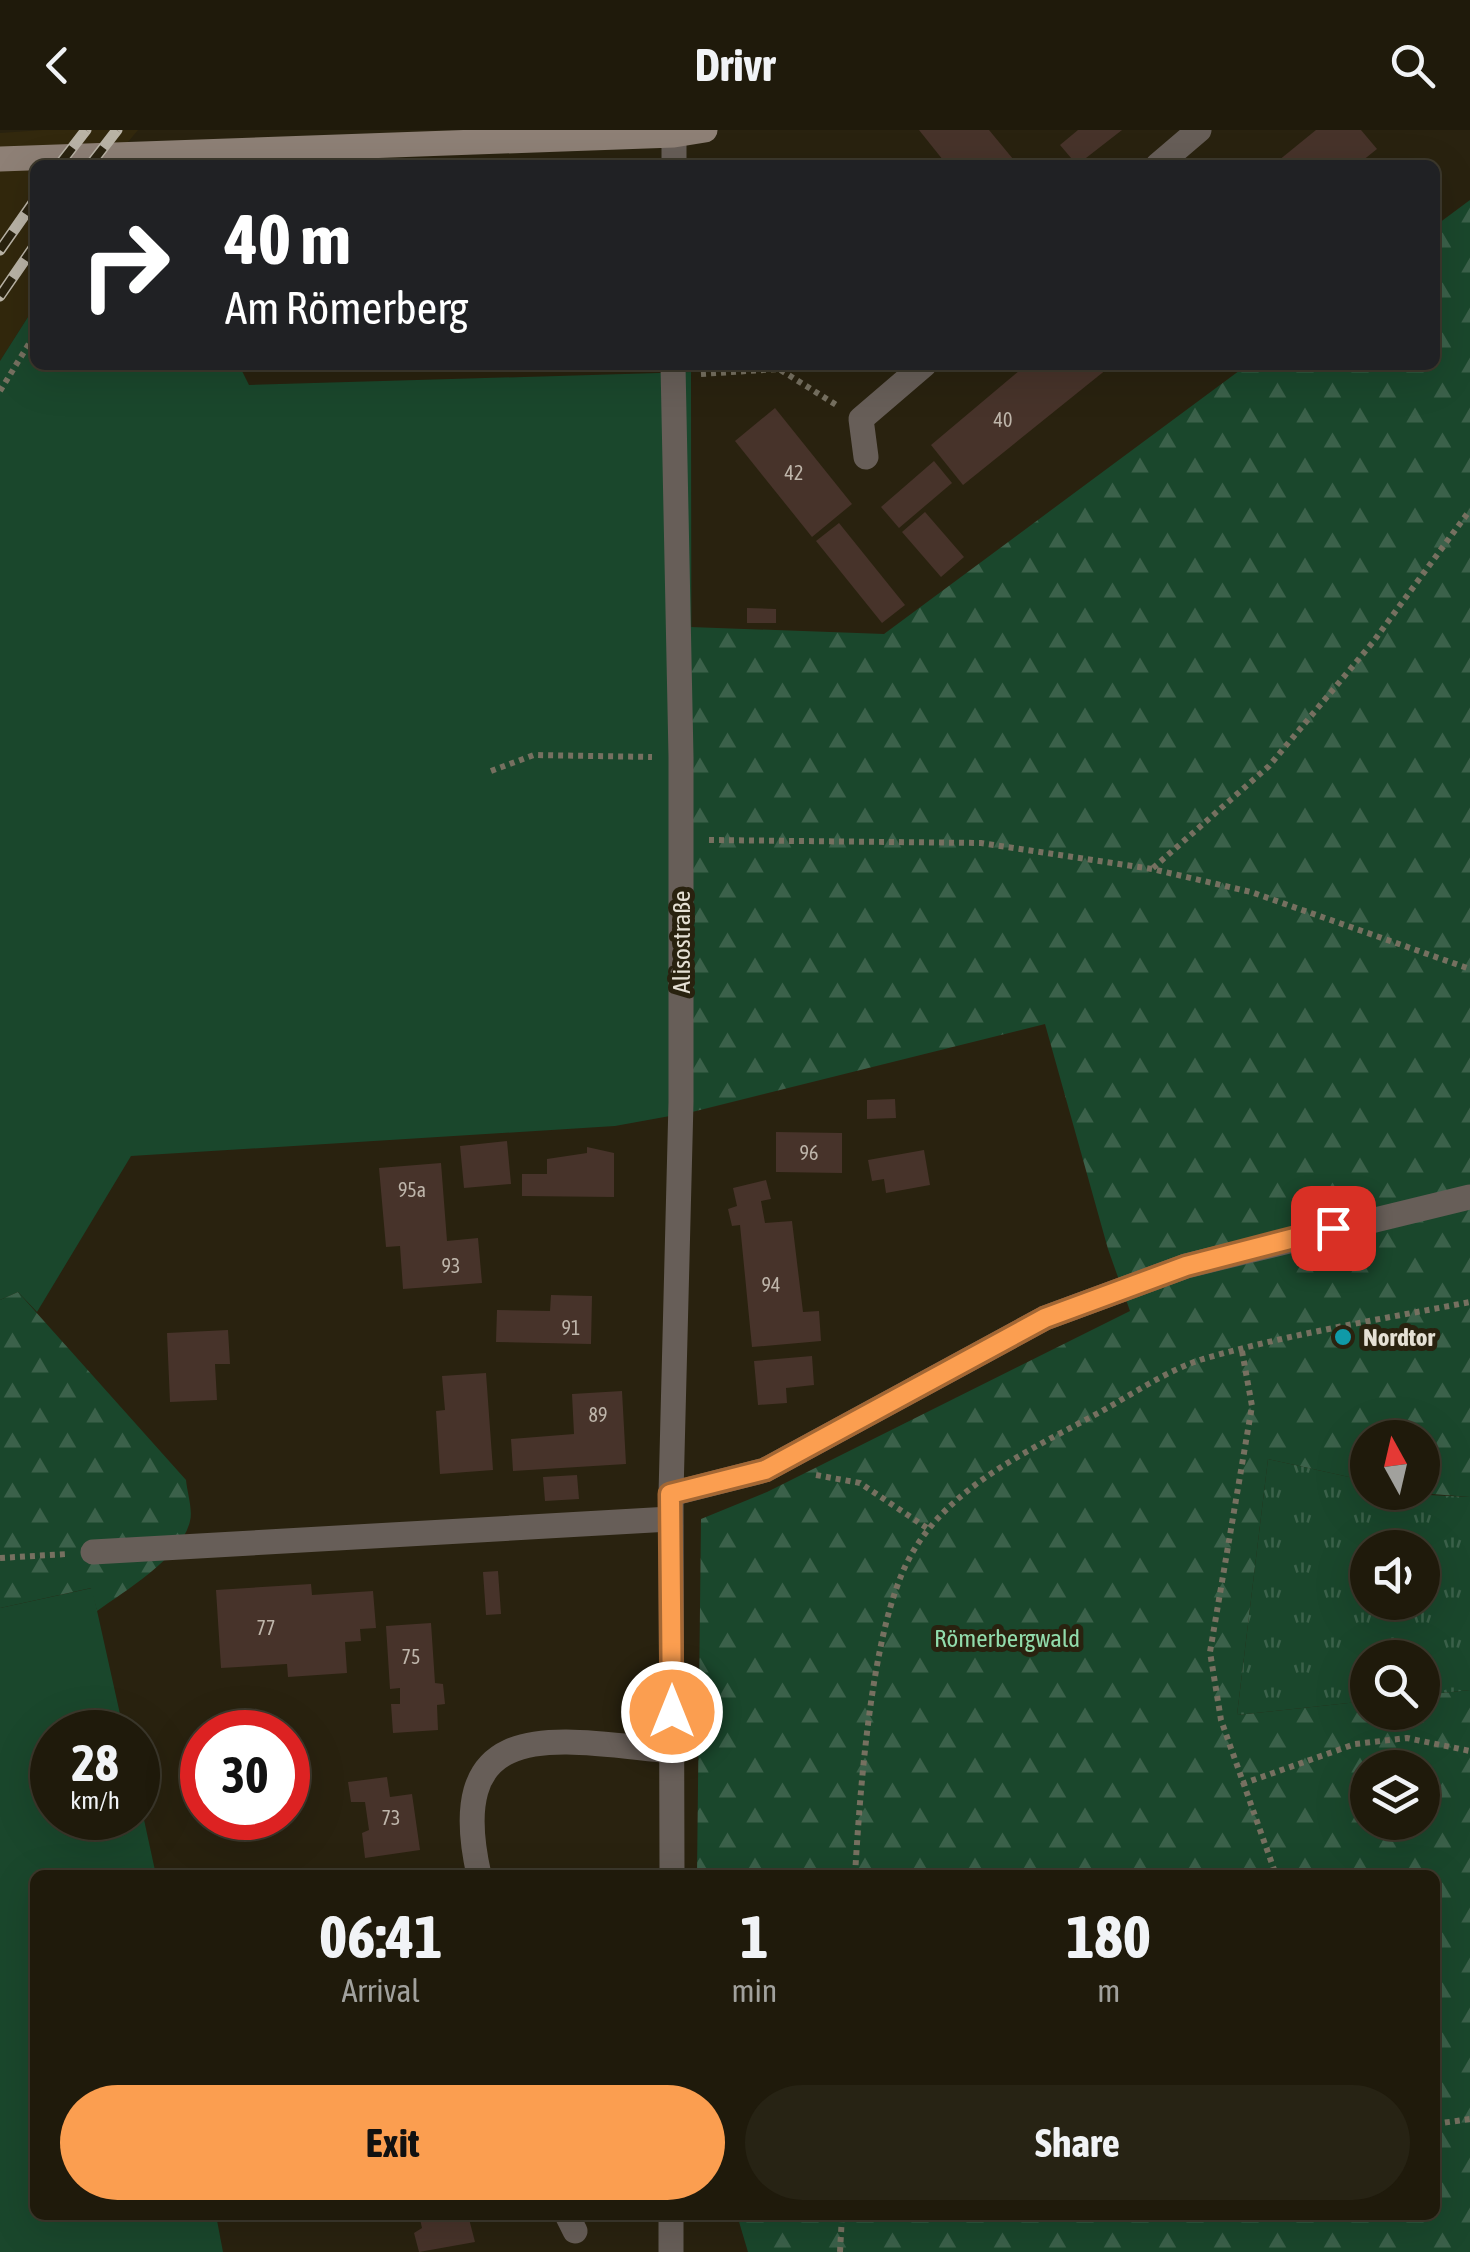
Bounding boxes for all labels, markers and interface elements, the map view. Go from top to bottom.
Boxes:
icon: back [30,38,85,93]
icon: search [1385,38,1440,93]
text: Drivr [695,39,775,91]
text: 40 m [225,199,351,279]
icon: right [60,200,190,330]
text: Am Römerberg [225,282,468,334]
house number: 40 [994,408,1012,431]
house number: 42 [785,461,803,484]
street label: Alisostraße [667,891,695,993]
house number: 96 [800,1141,818,1164]
house number: 95a [398,1178,426,1201]
pin [1291,1186,1376,1271]
icon: arrive [1306,1201,1361,1256]
house number: 93 [442,1254,460,1277]
house number: 94 [762,1273,780,1296]
house number: 91 [562,1316,580,1339]
place label: Nordtor [1363,1323,1435,1351]
marker: Nordtor [1332,1326,1354,1348]
house number: 89 [589,1403,607,1426]
north arrow [1350,1420,1440,1510]
map controls [1350,1420,1440,1840]
button: sound [1350,1530,1440,1620]
house number: 77 [257,1616,275,1639]
park label: Römerbergwald [934,1624,1080,1652]
button: search [1350,1640,1440,1730]
house number: 75 [402,1645,420,1668]
position arrow [620,1660,724,1764]
speed limit sign: 30 [180,1710,310,1840]
text: 28 [71,1734,118,1792]
button: layers [1350,1750,1440,1840]
text: km/h [70,1786,120,1814]
house number: 73 [382,1806,400,1829]
text: 06:41 [319,1902,442,1971]
text: 1 [740,1902,769,1971]
text: 180 [1066,1902,1151,1971]
text: Arrival [342,1972,420,2009]
text: min [731,1972,777,2009]
text: m [1097,1972,1120,2009]
button: Exit [60,2085,725,2200]
button: Share [745,2085,1410,2200]

